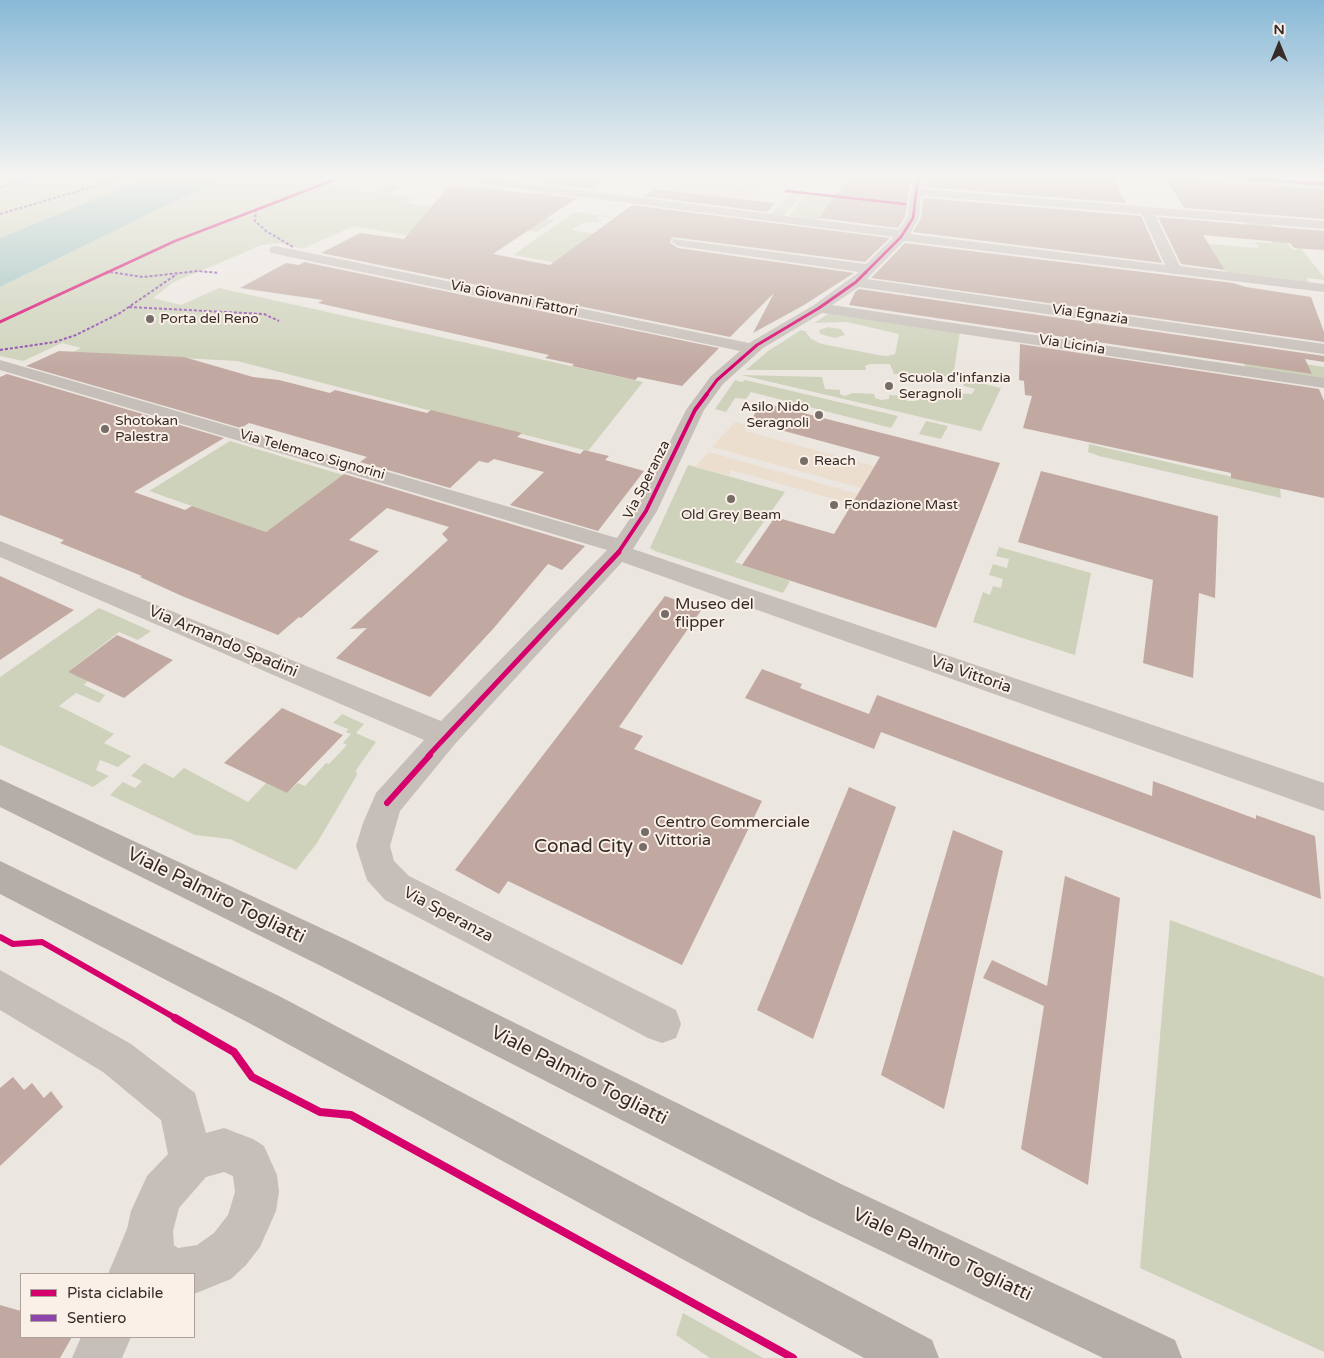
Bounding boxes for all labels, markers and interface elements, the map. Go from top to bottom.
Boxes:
north arrow [1254,20,1304,70]
text: N [1273,21,1285,38]
street label: Via Giovanni Fattori [449,277,579,321]
street label: Via Egnazia [1051,301,1129,329]
place label: Porta del Reno [160,311,259,327]
marker: Porta del Reno [144,313,156,325]
street label: Via Licinia [1038,331,1106,359]
place label: Scuola d'infanzia Seragnoli [899,370,1011,402]
marker: Scuola d'infanzia Seragnoli [883,380,895,392]
place label: Asilo Nido Seragnoli [741,399,809,432]
marker: Asilo Nido Seragnoli [813,409,825,421]
place label: Shotokan Palestra [115,413,178,446]
marker: Shotokan Palestra [99,423,111,435]
street label: Via Telemaco Signorini [237,426,387,484]
street label: Via Speranza [620,438,674,522]
place label: Reach [814,453,856,469]
marker: Reach [798,455,810,467]
marker: Old Grey Beam [725,493,737,505]
place label: Fondazione Mast [844,497,958,513]
marker: Fondazione Mast [828,499,840,511]
place label: Old Grey Beam [681,507,781,523]
place label: Museo del flipper [675,595,754,633]
street label: Via Armando Spadini [146,602,300,682]
marker: Museo del flipper [659,608,671,620]
street label: Via Vittoria [928,652,1014,698]
place label: Centro Commerciale Vittoria [655,813,810,851]
marker: Centro Commerciale Vittoria [639,826,651,838]
place label: Conad City [534,836,633,858]
marker: Conad City [637,841,649,853]
street label: Viale Palmiro Togliatti [123,843,309,949]
street label: Via Speranza [400,883,496,947]
street label: Viale Palmiro Togliatti [487,1022,671,1130]
street label: Viale Palmiro Togliatti [849,1203,1035,1307]
legend [20,1273,195,1338]
text: Pista ciclabile [67,1284,163,1302]
text: Sentiero [67,1309,126,1327]

